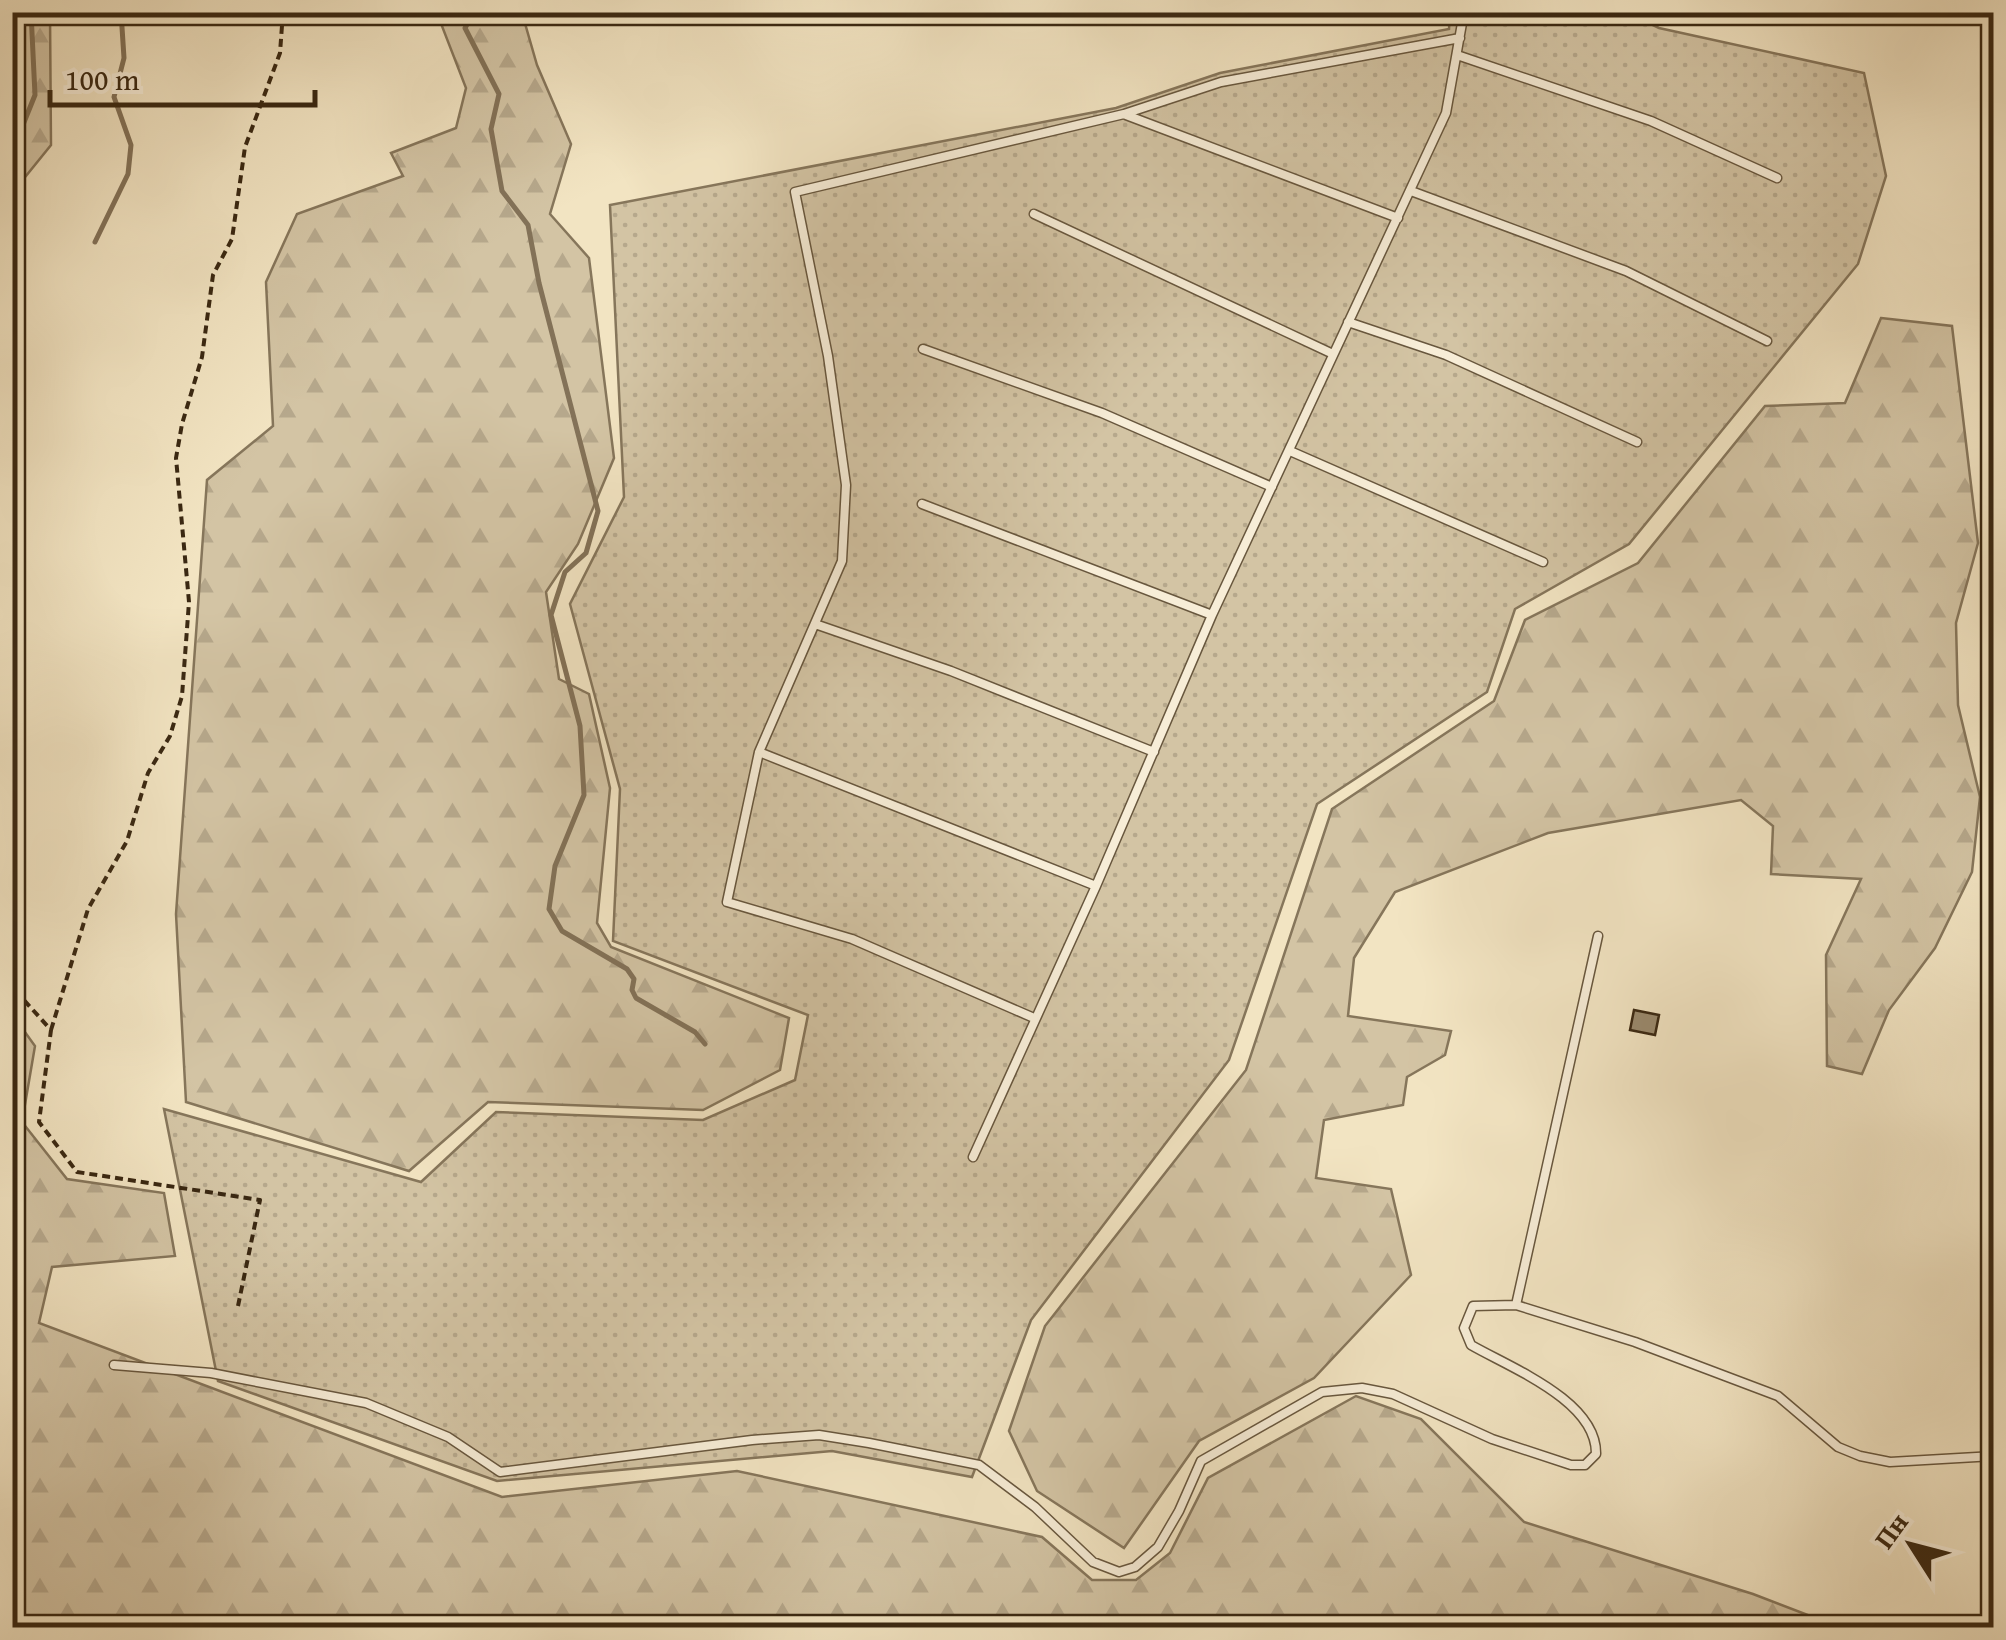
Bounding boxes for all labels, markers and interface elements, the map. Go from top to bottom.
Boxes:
scale bar [50,45,315,107]
text: 100 m [65,57,140,101]
north arrow [1861,1495,1961,1595]
text: Пн [1863,1503,1918,1557]

